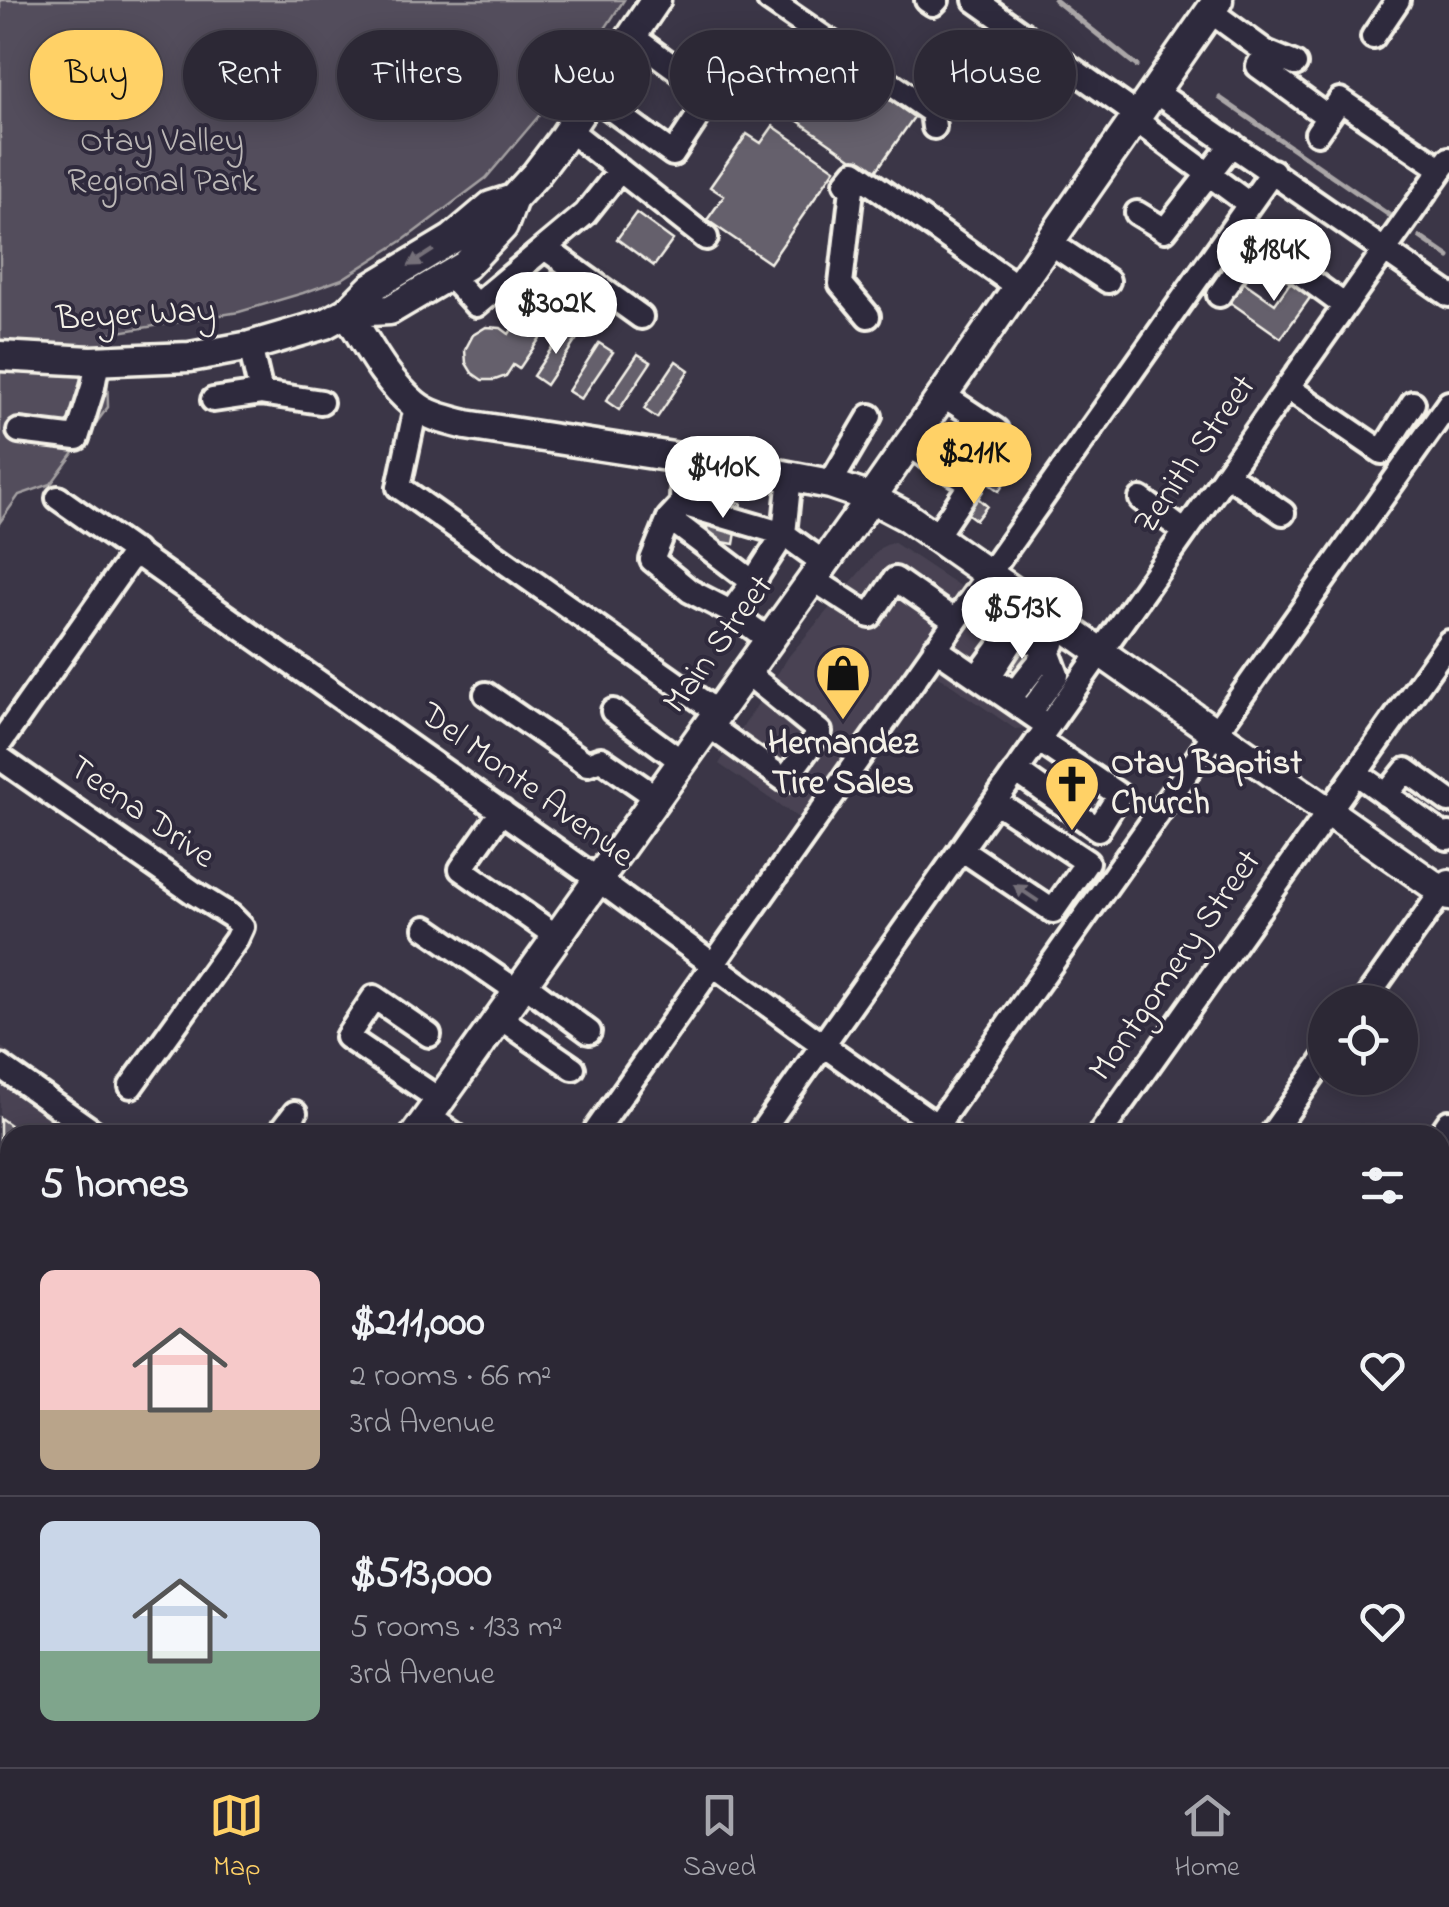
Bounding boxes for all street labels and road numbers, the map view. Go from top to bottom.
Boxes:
street label: Beyer Way [54,286,217,346]
street label: Zenith Street [1122,365,1270,545]
street label: Main Street [651,565,787,725]
street label: Del Monte Avenue [408,690,644,881]
street label: Teena Drive [57,744,225,883]
street label: Montgomery Street [1077,840,1275,1092]

